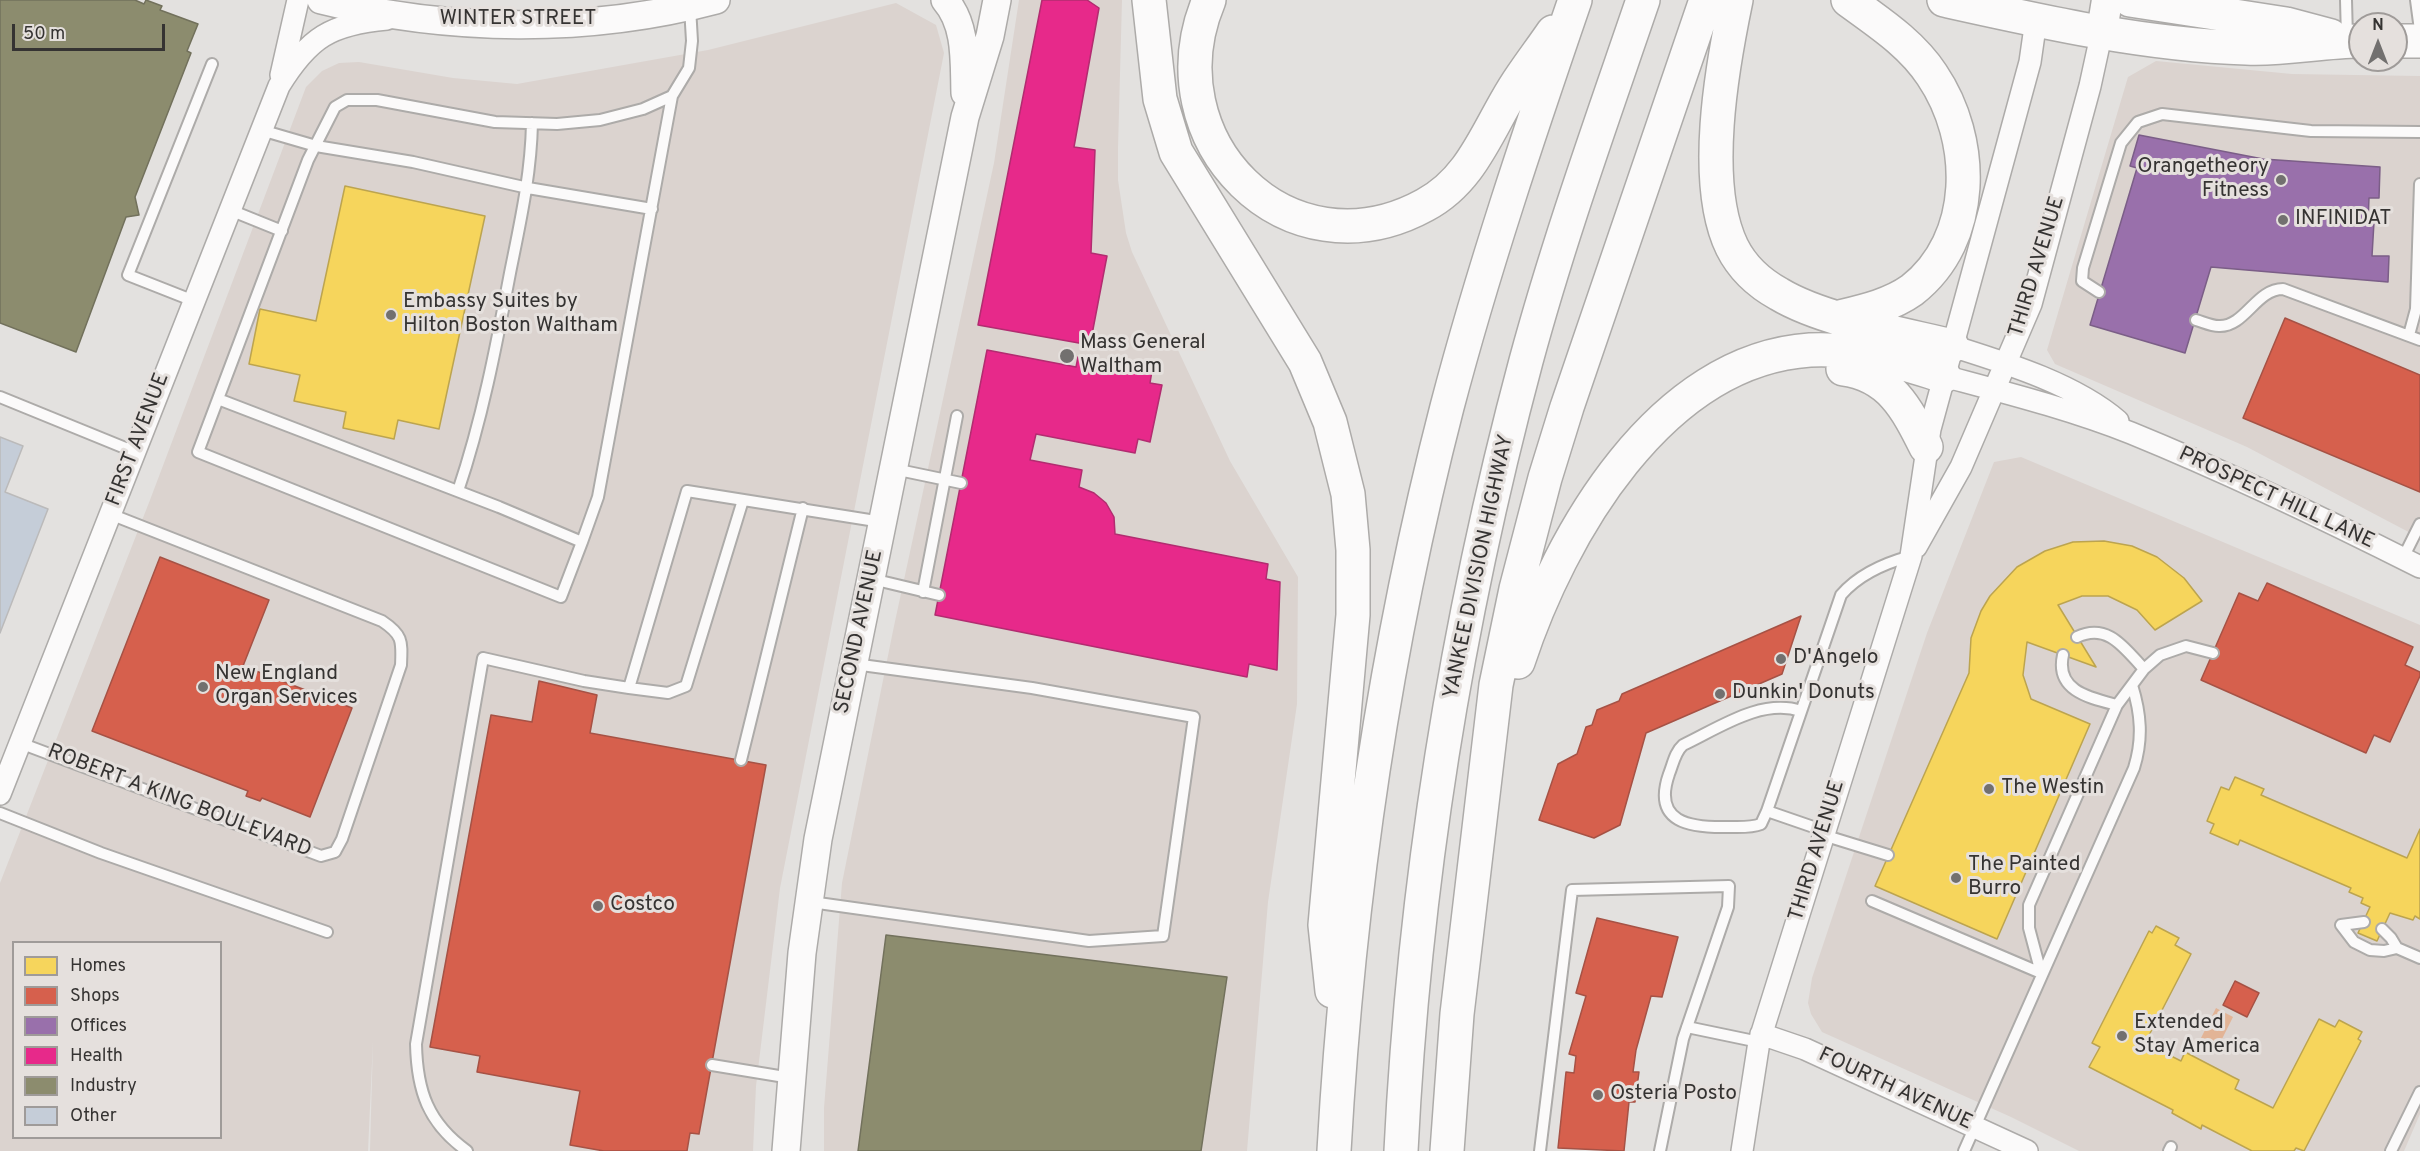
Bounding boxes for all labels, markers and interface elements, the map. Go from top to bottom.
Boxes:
street label: WINTER STREET [439,7,597,33]
scale bar [15,12,168,50]
north arrow [2348,12,2408,72]
text: N [2372,16,2384,36]
text: 50 m [23,23,65,46]
place label: Orangetheory Fitness [2137,155,2269,205]
marker: Orangetheory Fitness [2274,173,2288,187]
street label: THIRD AVENUE [2005,194,2071,340]
place label: INFINIDAT [2295,207,2391,233]
marker: INFINIDAT [2276,213,2290,227]
place label: Embassy Suites by Hilton Boston Waltham [403,290,618,340]
marker: Embassy Suites by Hilton Boston Waltham [384,308,398,322]
place label: Mass General Waltham [1080,331,1206,381]
marker: Mass General Waltham [1058,347,1076,365]
street label: FIRST AVENUE [102,370,176,510]
street label: YANKEE DIVISION HIGHWAY [1440,433,1520,701]
street label: PROSPECT HILL LANE [2174,443,2378,555]
street label: SECOND AVENUE [830,548,890,716]
place label: D'Angelo [1793,646,1878,672]
marker: D'Angelo [1774,652,1788,666]
place label: New England Organ Services [215,662,358,712]
marker: New England Organ Services [196,680,210,694]
place label: Dunkin' Donuts [1732,681,1875,707]
marker: Dunkin' Donuts [1713,687,1727,701]
street label: ROBERT A KING BOULEVARD [43,740,315,864]
place label: The Westin [2001,776,2104,802]
street label: THIRD AVENUE [1785,778,1851,924]
marker: The Westin [1982,782,1996,796]
place label: The Painted Burro [1968,853,2081,903]
marker: The Painted Burro [1949,871,1963,885]
place label: Costco [610,893,675,919]
marker: Costco [591,899,605,913]
legend [12,941,222,1139]
text: Homes [70,955,126,978]
text: Shops [70,985,120,1008]
place label: Extended Stay America [2134,1011,2260,1061]
text: Offices [70,1015,127,1038]
marker: Extended Stay America [2115,1029,2129,1043]
street label: FOURTH AVENUE [1814,1043,1976,1137]
text: Health [70,1045,123,1068]
text: Industry [70,1075,137,1098]
place label: Osteria Posto [1610,1082,1737,1108]
marker: Osteria Posto [1591,1088,1605,1102]
text: Other [70,1105,117,1128]

